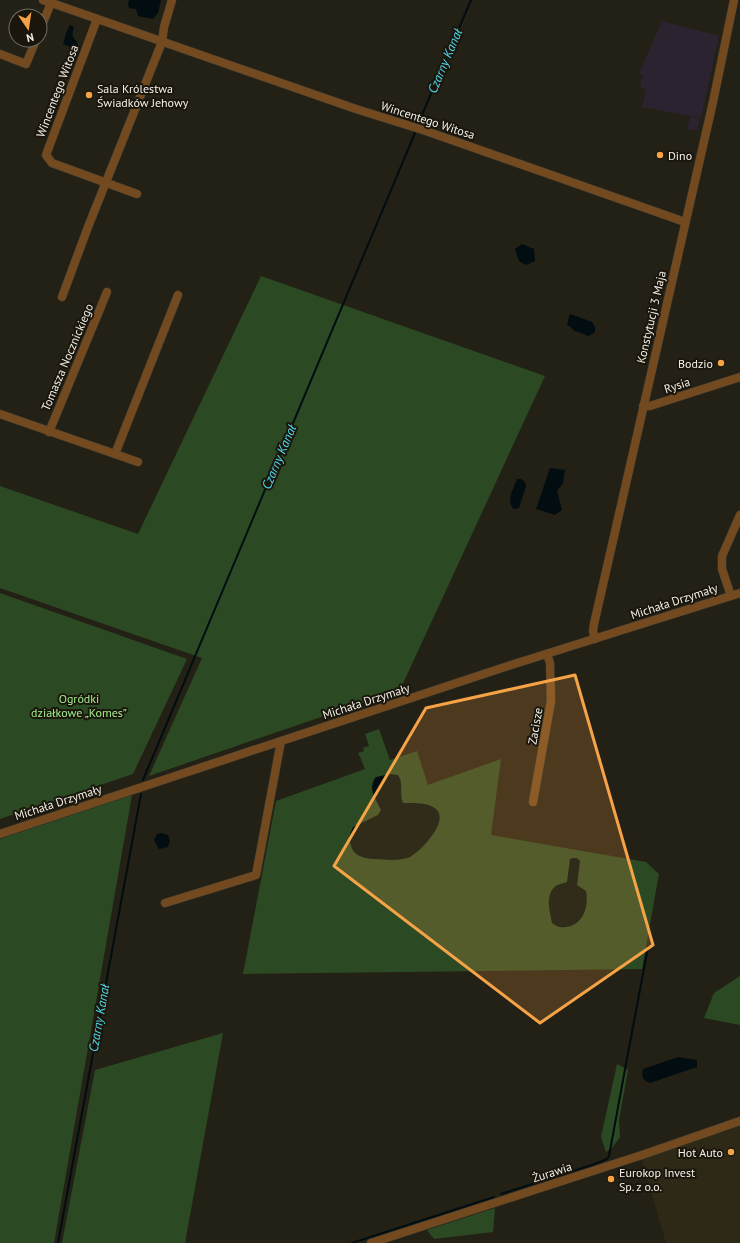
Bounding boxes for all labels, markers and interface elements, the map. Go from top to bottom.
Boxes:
north arrow [8,8,48,48]
water label: Czarny Kanał [424,25,467,96]
text: N [25,30,35,45]
street label: Wincentego Witosa [32,43,82,139]
place label: Sala Królestwa Świadków Jehowy [97,81,189,110]
marker: Sala Królestwa Świadków Jehowy [84,90,94,100]
street label: Wincentego Witosa [379,98,477,142]
place label: Dino [668,148,692,163]
marker: Dino [655,150,665,160]
street label: Konstytucji 3 Maja [633,269,669,365]
street label: Tomasza Nocznickiego [38,301,96,413]
place label: Bodzio [678,356,713,371]
marker: Bodzio [716,358,726,368]
street label: Rysia [662,374,692,396]
water label: Czarny Kanał [258,421,301,492]
street label: Michała Drzymały [628,580,720,622]
street label: Michała Drzymały [320,680,412,722]
park label: Ogródki działkowe „Komes” [31,691,127,720]
street label: Zacisze [524,706,546,746]
street label: Michała Drzymały [12,781,104,823]
water label: Czarny Kanał [85,981,114,1053]
place label: Hot Auto [678,1145,723,1160]
marker: Hot Auto [726,1147,736,1157]
street label: Żurawia [530,1159,574,1185]
place label: Eurokop Invest Sp. z o.o. [619,1165,695,1194]
marker: Eurokop Invest Sp. z o.o. [606,1174,616,1184]

